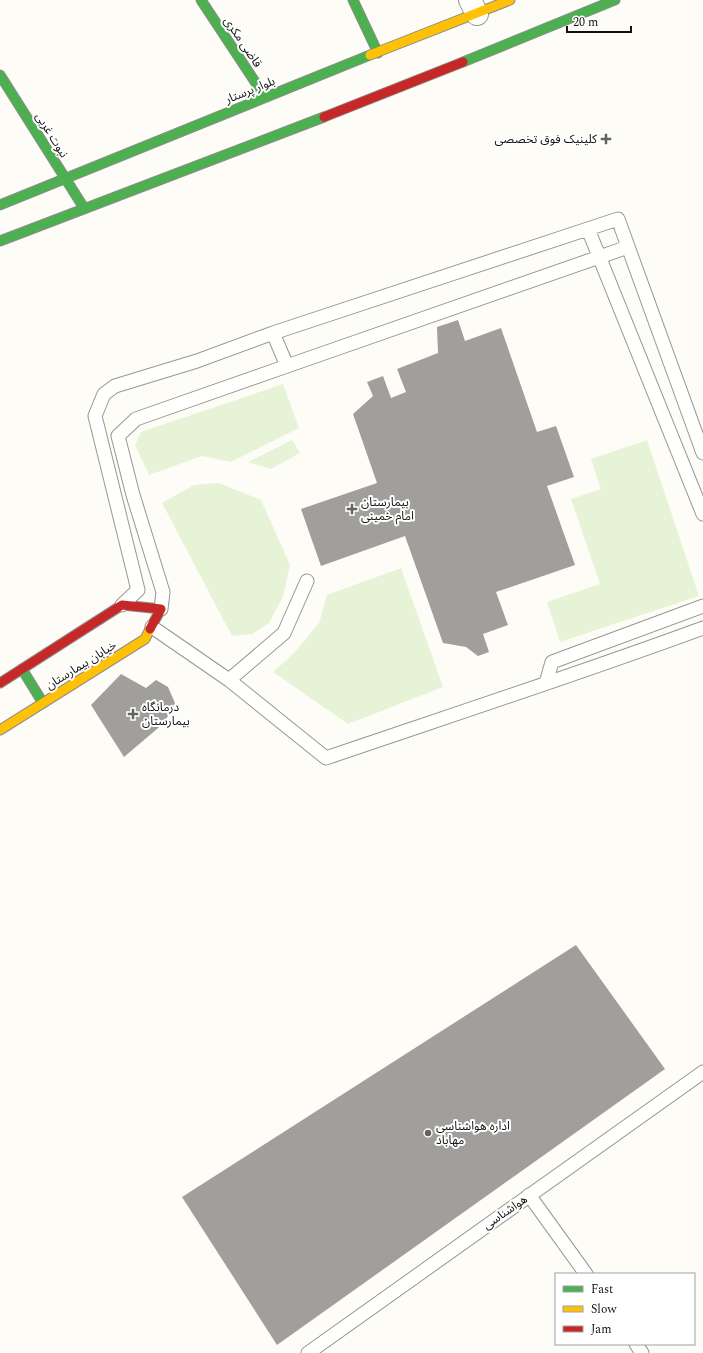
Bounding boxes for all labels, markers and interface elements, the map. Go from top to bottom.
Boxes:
scale bar [567,8,631,34]
street label: قاضی مکری [219,13,267,72]
text: 20 m [573,13,598,32]
street label: بلوار پرستار [221,72,278,109]
street label: نبوت غربی [30,109,73,162]
place label: کلینیک فوق تخصصی [495,130,598,149]
marker: کلینیک فوق تخصصی [600,133,612,145]
place label: بیمارستان امام خمینی [361,493,414,526]
marker: بیمارستان امام خمینی [346,503,358,515]
street label: خیابان بیمارستان [42,636,121,695]
place label: درمانگاه بیمارستان [142,698,190,731]
marker: درمانگاه بیمارستان [127,708,139,720]
place label: اداره هواشناسی مهاباد [436,1117,510,1150]
marker: اداره هواشناسی مهاباد [423,1128,433,1138]
street label: هواشناسی [479,1190,532,1235]
legend [555,1273,695,1345]
text: Fast [591,1280,613,1299]
text: Slow [591,1300,617,1319]
text: Jam [591,1320,612,1339]

